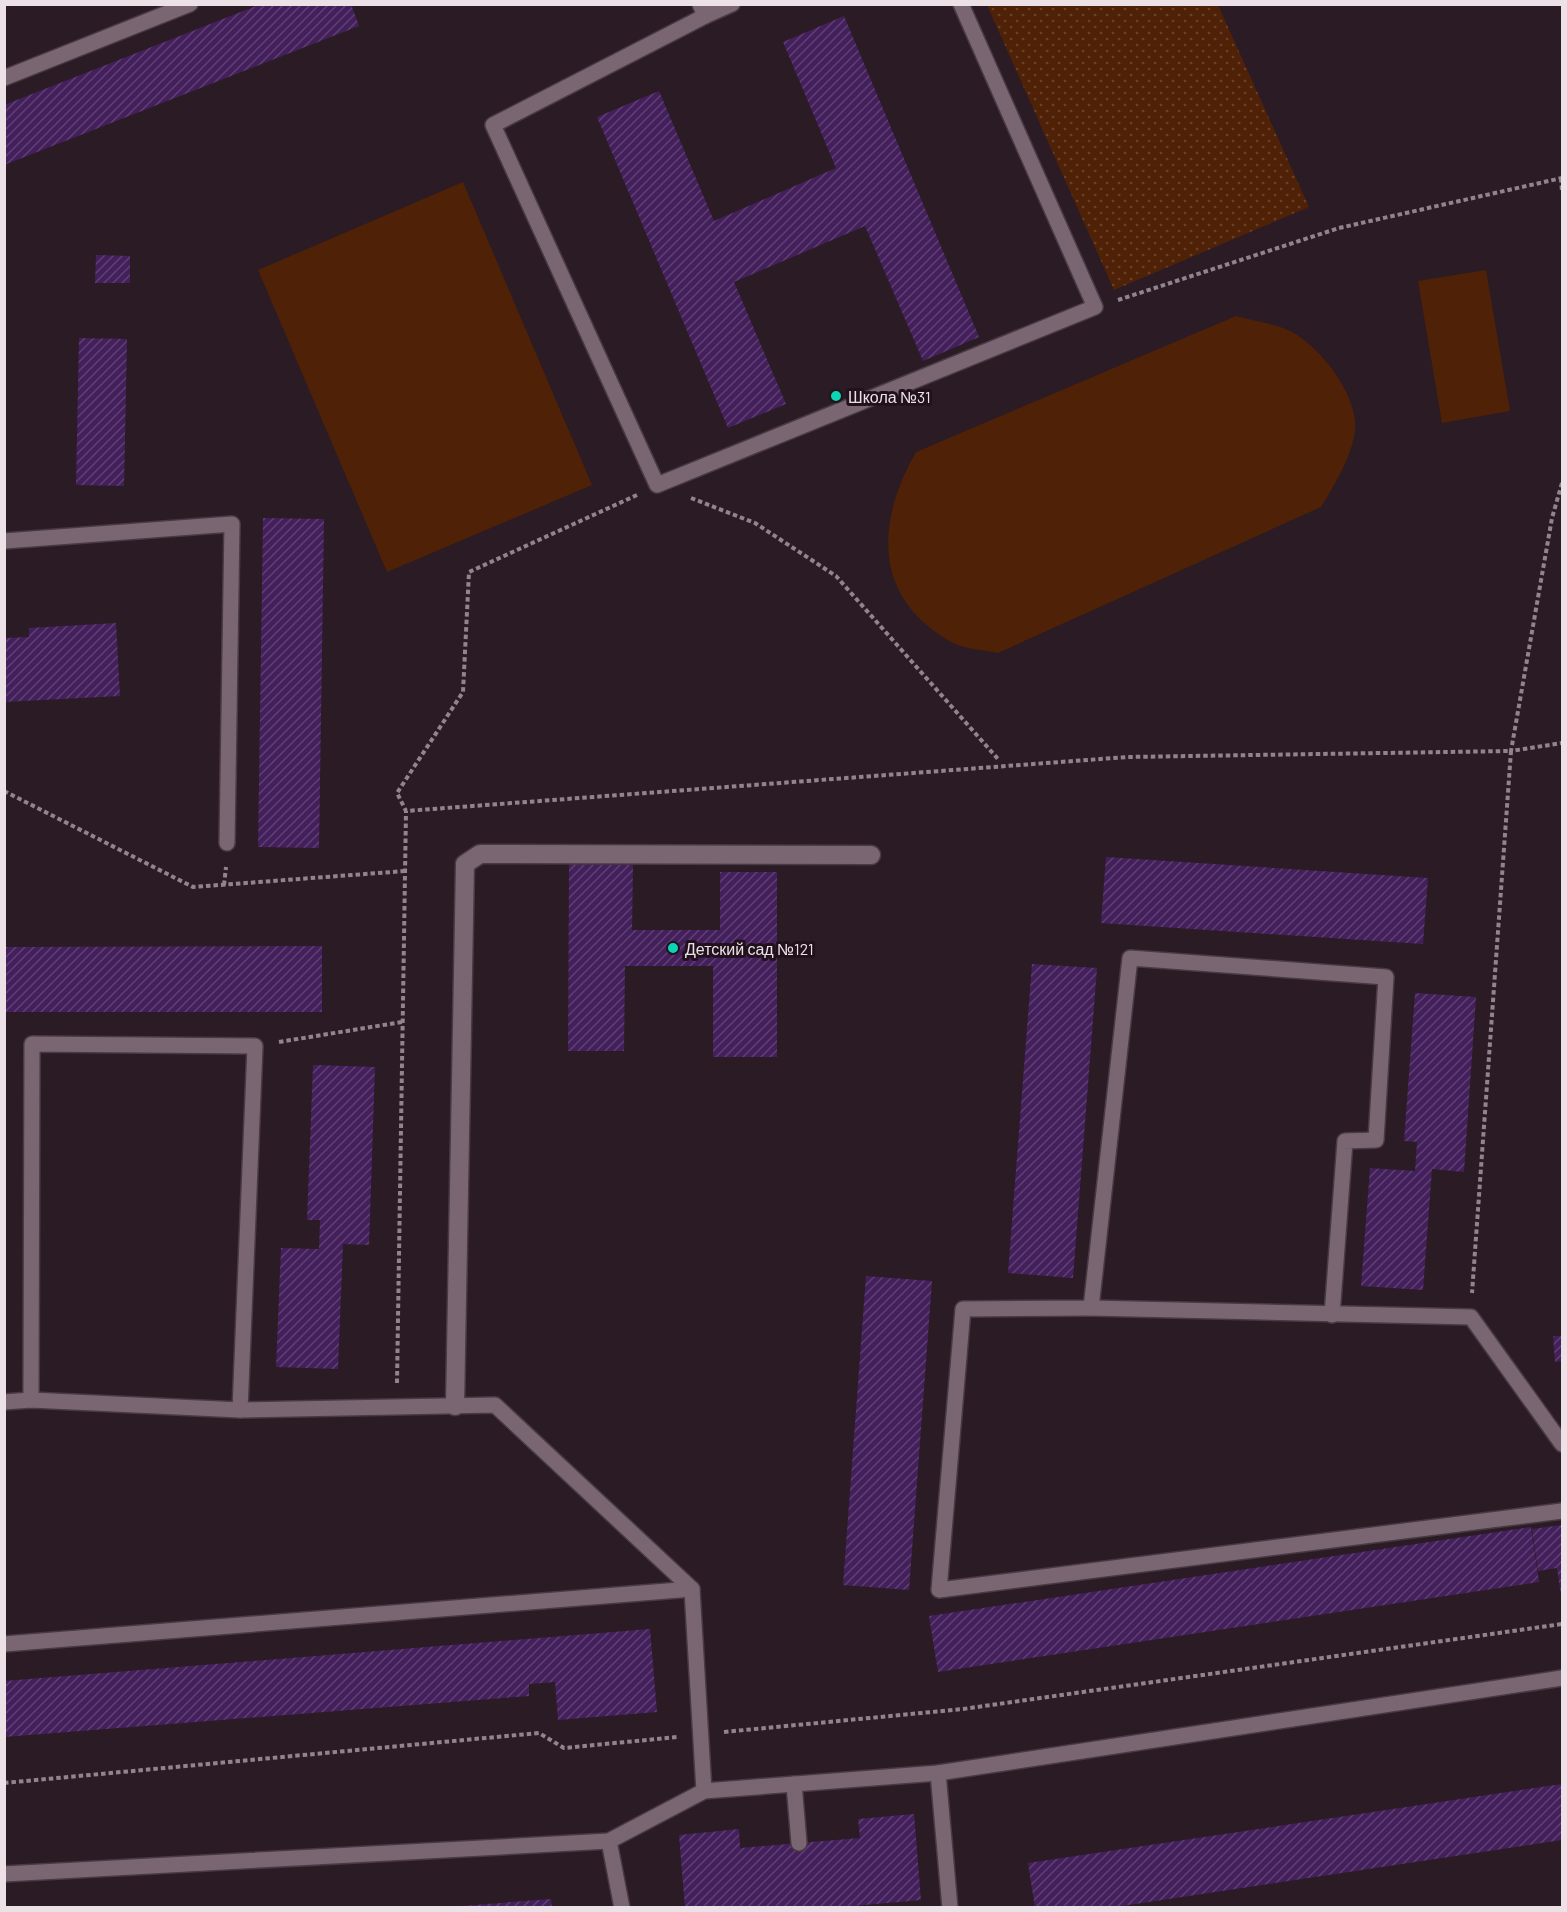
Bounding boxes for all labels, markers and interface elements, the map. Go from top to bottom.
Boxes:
place label: Школа №31 [848,387,931,406]
marker: Школа №31 [829,389,843,403]
place label: Детский сад №121 [685,939,814,958]
marker: Детский сад №121 [666,941,680,955]

